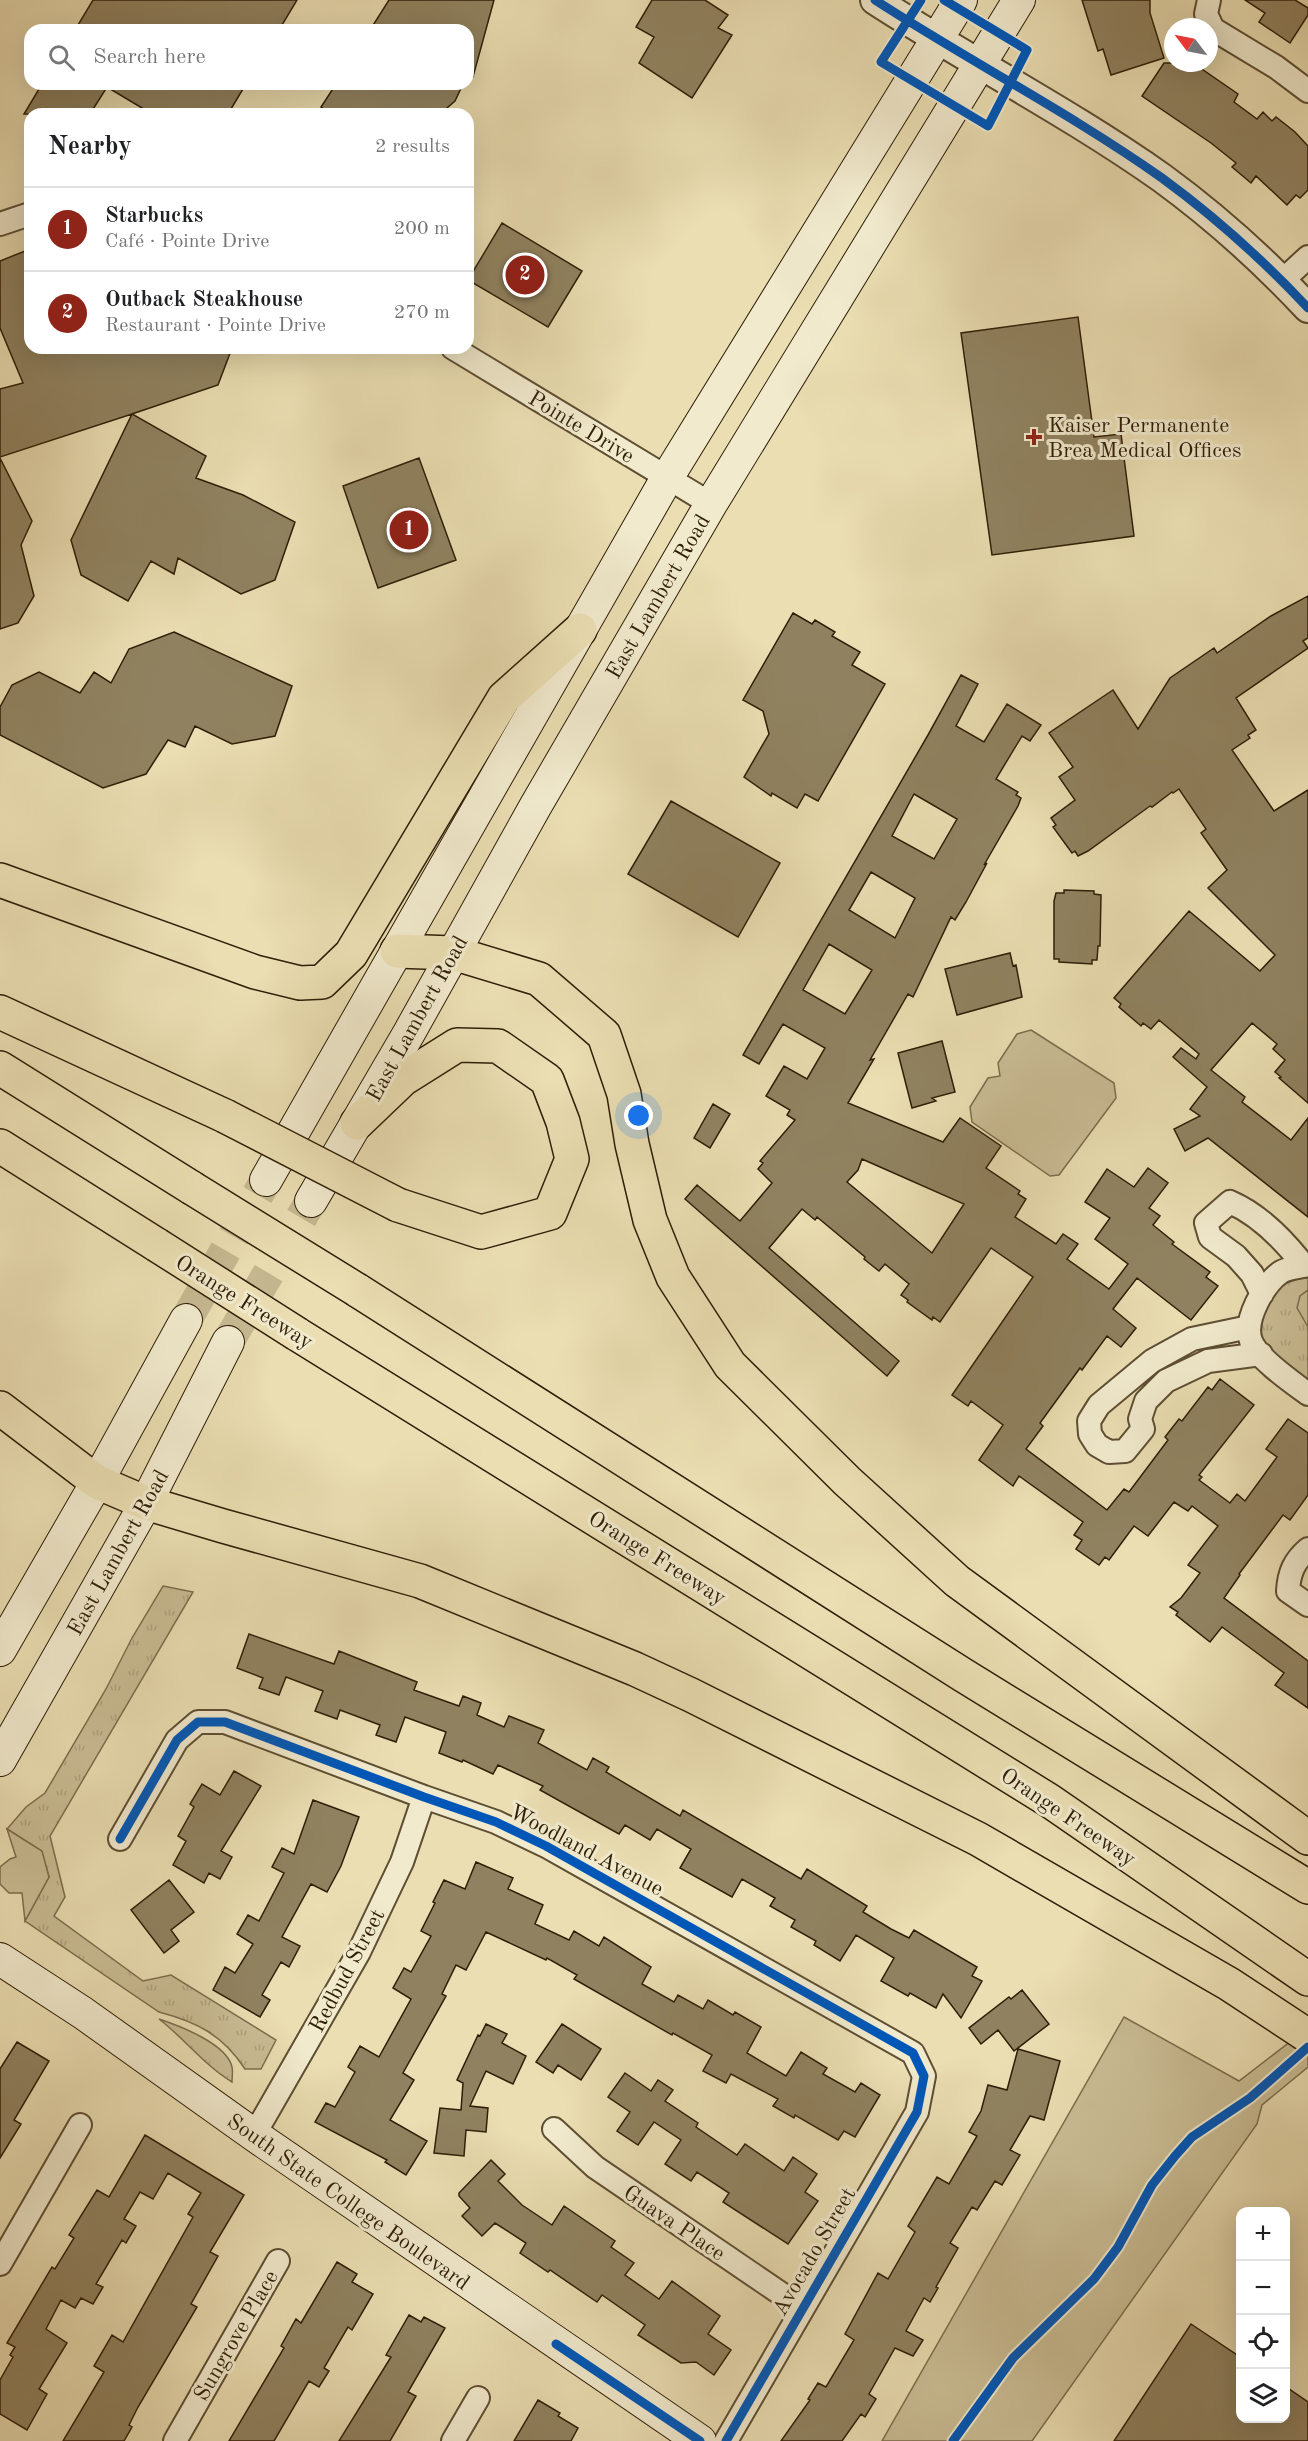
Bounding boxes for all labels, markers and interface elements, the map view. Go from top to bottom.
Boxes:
north arrow [1164,18,1218,72]
search box [24,24,474,90]
icon: search [45,41,78,74]
text: Search here [93,46,206,68]
text: Nearby [48,134,132,160]
text: 2 results [375,137,450,157]
text: Starbucks [105,205,203,227]
text: 1 [62,219,73,239]
text: 200 m [394,219,450,239]
text: Café · Pointe Drive [105,232,269,252]
pin: 2 [506,252,544,298]
text: Outback Steakhouse [105,289,303,311]
text: 2 [62,303,73,323]
text: 270 m [394,303,450,323]
text: Restaurant · Pointe Drive [105,316,326,336]
street label: Pointe Drive [524,388,638,468]
place label: Kaiser Permanente Brea Medical Offices [1048,415,1241,462]
marker: Kaiser Permanente Brea Medical Offices [1025,428,1043,446]
pin: 1 [390,508,428,552]
street label: East Lambert Road [603,511,715,683]
street label: East Lambert Road [363,932,472,1106]
your location [624,1101,653,1130]
street label: Orange Freeway [171,1251,317,1354]
street label: East Lambert Road [64,1466,173,1640]
street label: Orange Freeway [584,1507,730,1610]
street label: Orange Freeway [996,1764,1140,1871]
street label: Woodland Avenue [505,1801,667,1901]
street label: Redbud Street [306,1906,389,2036]
street label: South State College Boulevard [223,2110,473,2295]
street label: Guava Place [619,2182,729,2266]
street label: Avocado Street [769,2184,860,2320]
map controls [1236,2207,1290,2423]
button: + [1236,2207,1290,2261]
button: − [1236,2261,1290,2315]
street label: Sungrove Place [191,2267,283,2405]
button: locate [1236,2315,1290,2369]
button: layers [1236,2369,1290,2423]

